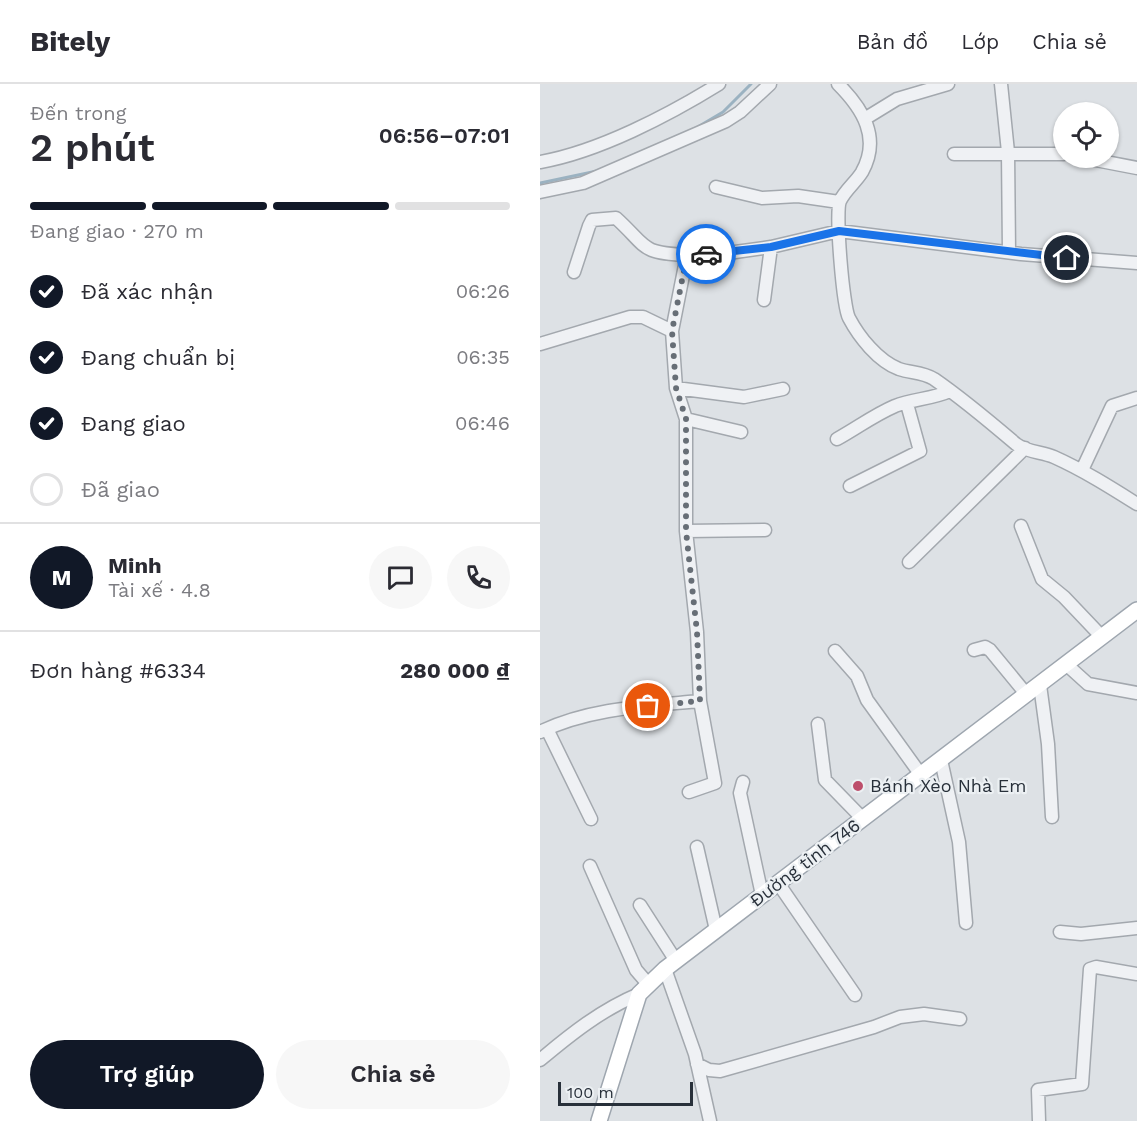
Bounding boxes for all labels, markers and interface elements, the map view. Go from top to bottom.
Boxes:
text: Bitely [30,25,110,58]
text: Bản đồ [857,29,928,54]
text: Lớp [961,29,999,54]
text: Chia sẻ [1032,29,1107,54]
text: Đến trong [30,101,126,125]
map controls [1053,102,1119,168]
button: locate [1053,102,1119,168]
text: 06:56–07:01 [379,123,510,148]
text: 2 phút [30,125,154,170]
text: Đang giao · 270 m [30,219,204,243]
courier [676,224,736,284]
pin [1041,232,1092,283]
icon: car [690,238,723,271]
icon: home [1050,241,1083,274]
icon: check [30,275,63,308]
text: Đã xác nhận [81,279,213,304]
text: 06:26 [456,279,510,303]
icon: check [30,341,63,374]
text: Đang chuẩn bị [81,345,235,370]
text: 06:35 [456,345,510,369]
icon: check [30,407,63,440]
text: Đang giao [81,411,186,436]
text: 06:46 [455,411,510,435]
text: Đã giao [81,477,160,502]
button: chat [369,546,432,609]
button: phone [447,546,510,609]
text: Minh [108,553,162,578]
text: M [51,565,72,590]
text: Tài xế · 4.8 [108,578,211,602]
text: Đơn hàng #6334 [30,658,206,683]
text: 280 000 ₫ [400,658,510,683]
pin [622,680,673,731]
icon: bag [631,689,664,722]
place label: Bánh Xèo Nhà Em [870,775,1026,796]
marker: Bánh Xèo Nhà Em [851,779,865,793]
street label: Đường tỉnh 746 [745,814,864,911]
button: Trợ giúp [30,1040,264,1109]
button: Chia sẻ [276,1040,510,1109]
scale bar [558,1079,693,1106]
text: 100 m [567,1083,614,1102]

